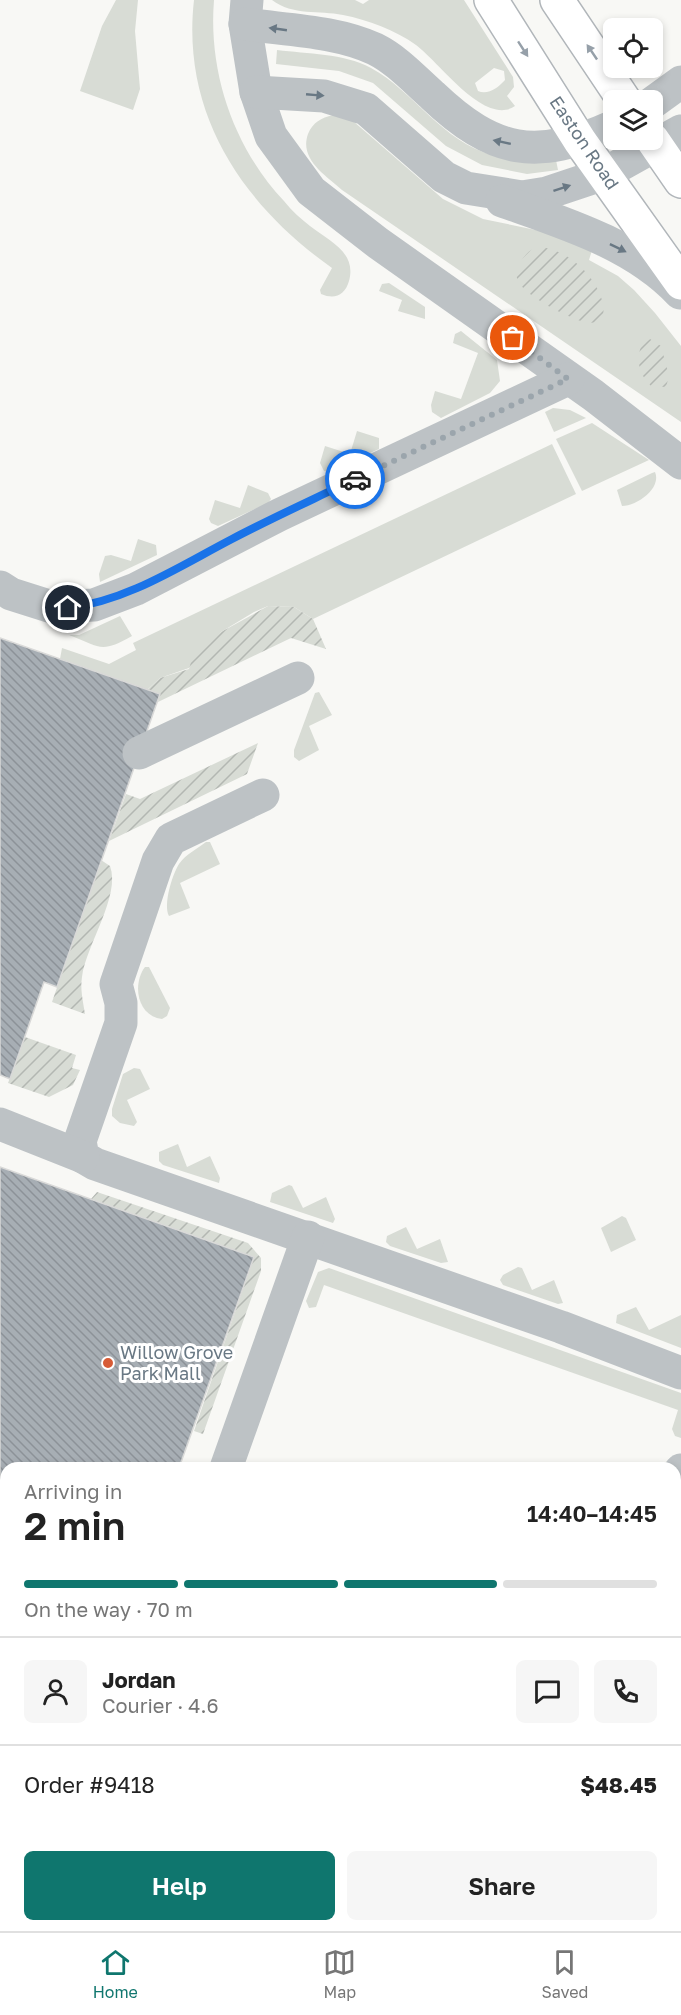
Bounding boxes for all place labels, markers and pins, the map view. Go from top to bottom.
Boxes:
pin [487,312,538,363]
pin [42,582,93,633]
place label: Willow Grove Park Mall [120,1341,233,1384]
marker: Willow Grove Park Mall [101,1356,115,1370]

